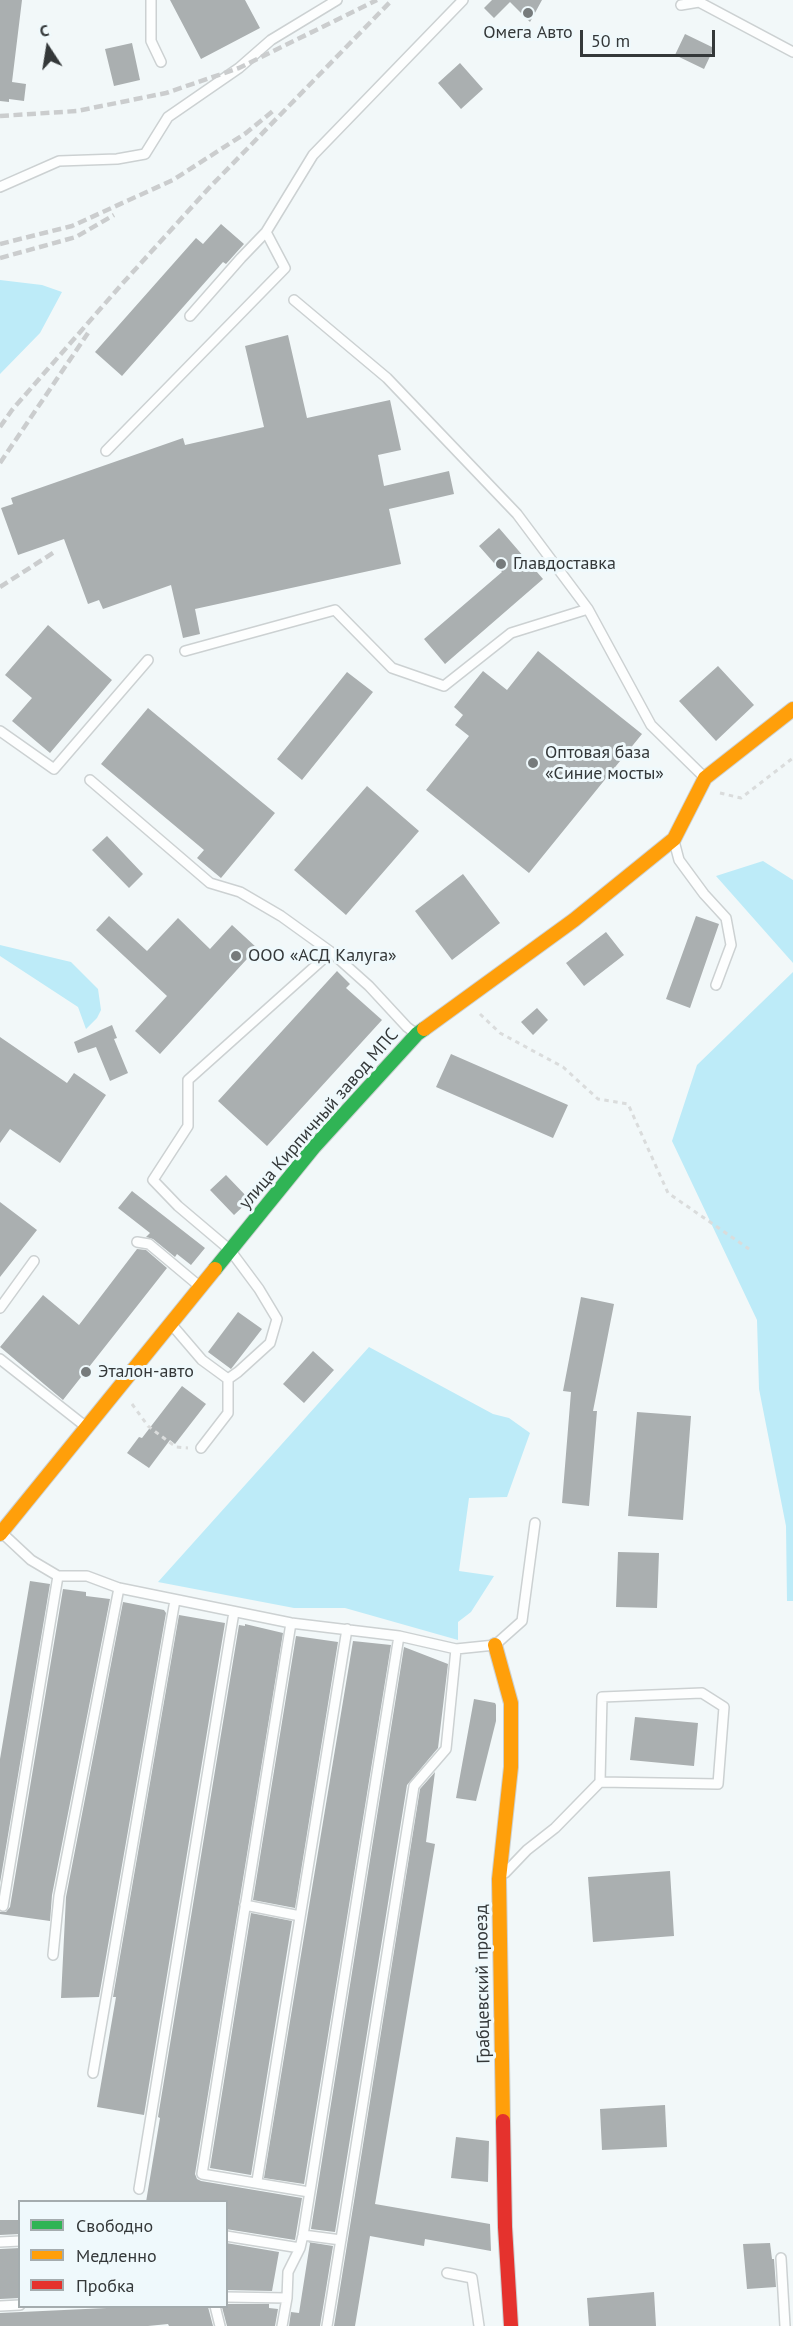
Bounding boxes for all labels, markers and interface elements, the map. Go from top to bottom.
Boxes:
marker: Омега Авто [521,6,535,20]
north arrow [18,18,78,78]
scale bar [583,18,718,56]
text: С [38,20,51,41]
place label: Омега Авто [483,22,573,44]
text: 50 m [591,29,630,52]
place label: Главдоставка [513,553,616,575]
marker: Главдоставка [494,557,508,571]
place label: Оптовая база «Синие мосты» [545,742,664,784]
marker: Оптовая база «Синие мосты» [526,756,540,770]
place label: ООО «АСД Калуга» [248,945,397,967]
marker: ООО «АСД Калуга» [229,949,243,963]
street label: улица Кирпичный завод МПС [235,1024,403,1214]
place label: Эталон-авто [98,1361,194,1383]
marker: Эталон-авто [79,1365,93,1379]
street label: Грабцевский проезд [471,1904,495,2064]
legend [18,2200,228,2308]
text: Свободно [76,2214,153,2237]
text: Медленно [76,2244,157,2267]
text: Пробка [76,2274,134,2297]

